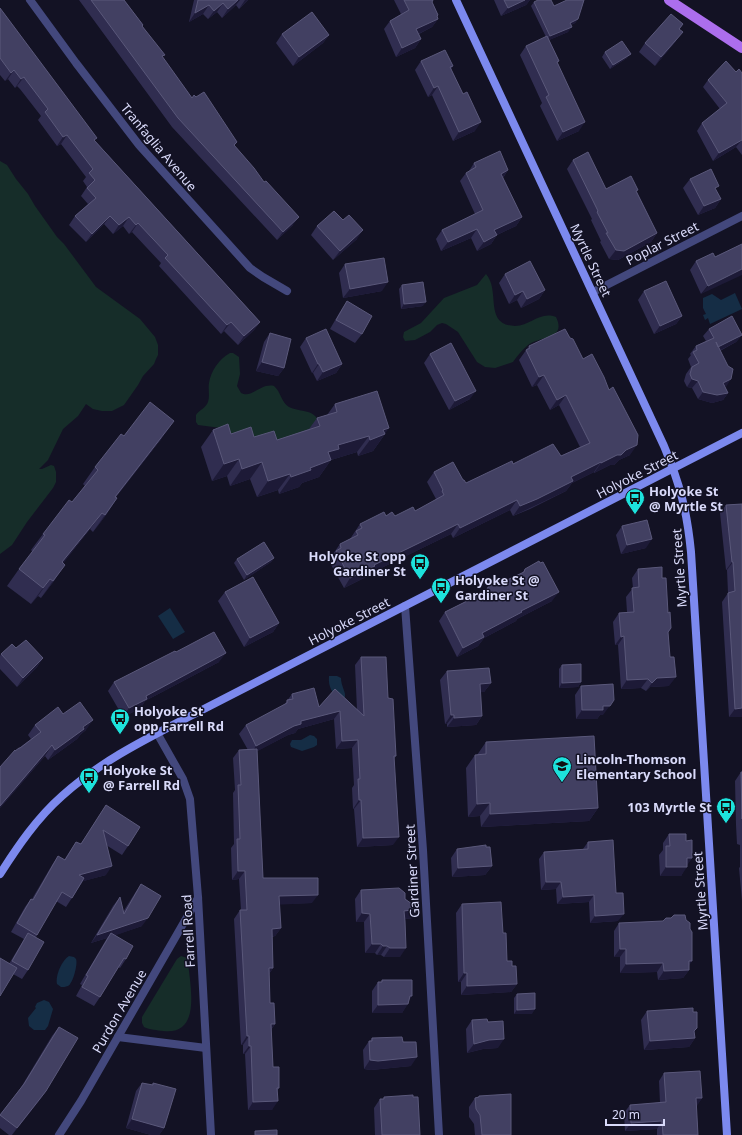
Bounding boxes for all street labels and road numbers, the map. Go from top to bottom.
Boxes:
street label: Tranfaglia Avenue [117,99,201,195]
street label: Poplar Street [623,217,702,269]
street label: Myrtle Street [566,220,616,300]
street label: Holyoke Street [593,446,681,502]
street label: Myrtle Street [667,528,691,608]
street label: Holyoke Street [305,593,393,649]
street label: Gardiner Street [401,823,423,918]
street label: Myrtle Street [688,851,712,931]
street label: Farrell Road [177,894,199,968]
street label: Purdon Avenue [88,966,150,1056]

